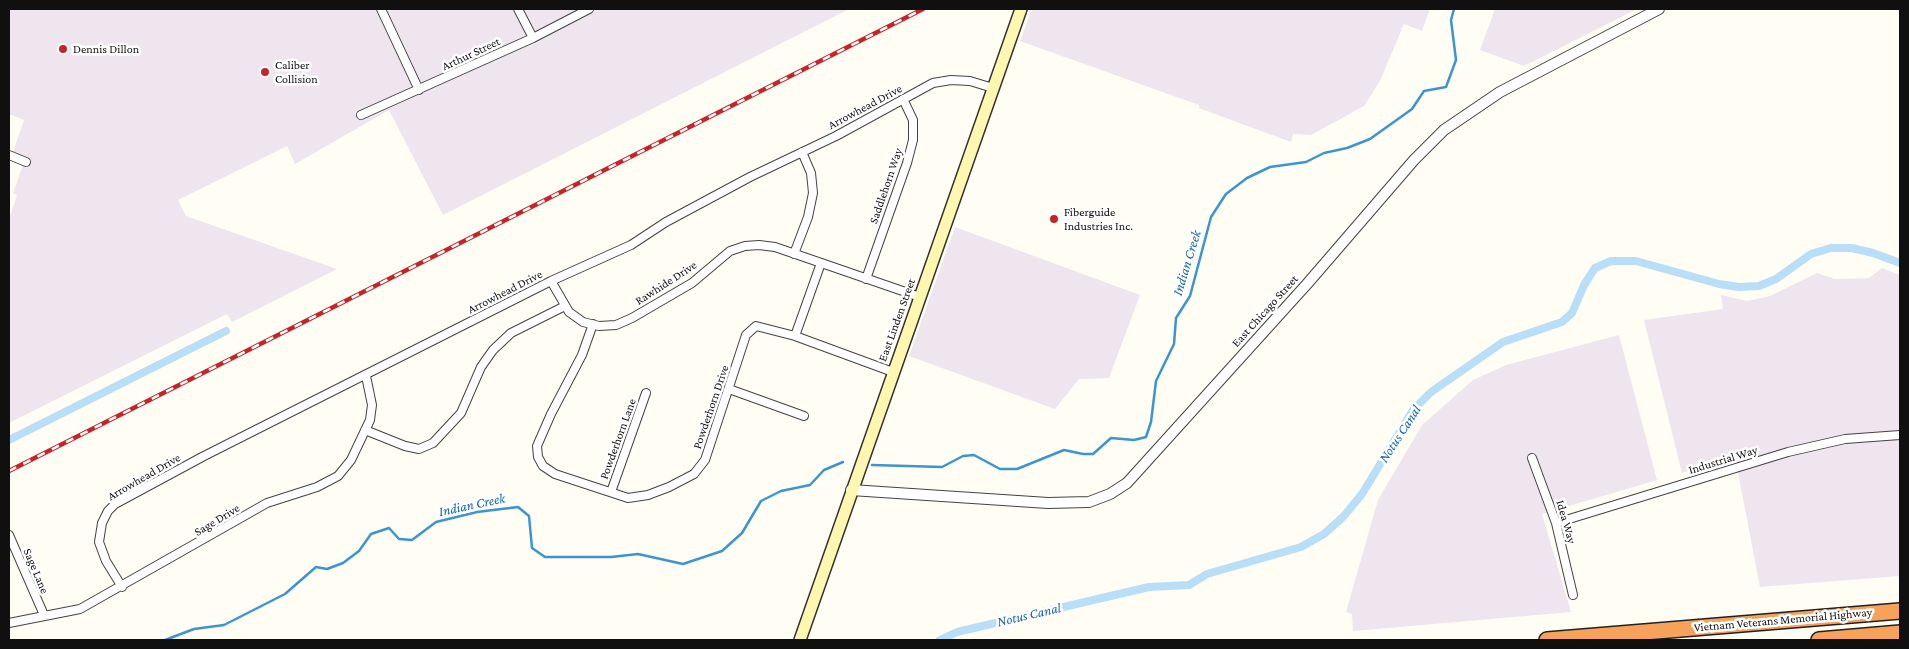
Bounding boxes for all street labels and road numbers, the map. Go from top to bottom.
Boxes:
street label: Arthur Street [440,34,502,74]
street label: Arrowhead Drive [826,81,904,133]
street label: Saddlehorn Way [866,146,906,226]
street label: Rawhide Drive [633,258,699,308]
street label: Arrowhead Drive [465,267,545,317]
street label: East Chicago Street [1229,272,1301,350]
street label: East Linden Street [875,277,919,363]
street label: Powderhorn Drive [690,363,732,451]
street label: Powderhorn Lane [597,397,639,481]
street label: Industrial Way [1687,443,1759,477]
street label: Arrowhead Drive [105,450,183,504]
street label: Idea Way [1553,499,1579,545]
street label: Sage Drive [192,501,242,539]
street label: Sage Lane [20,546,52,596]
street label: Vietnam Veterans Memorial Highway [1693,605,1873,635]

